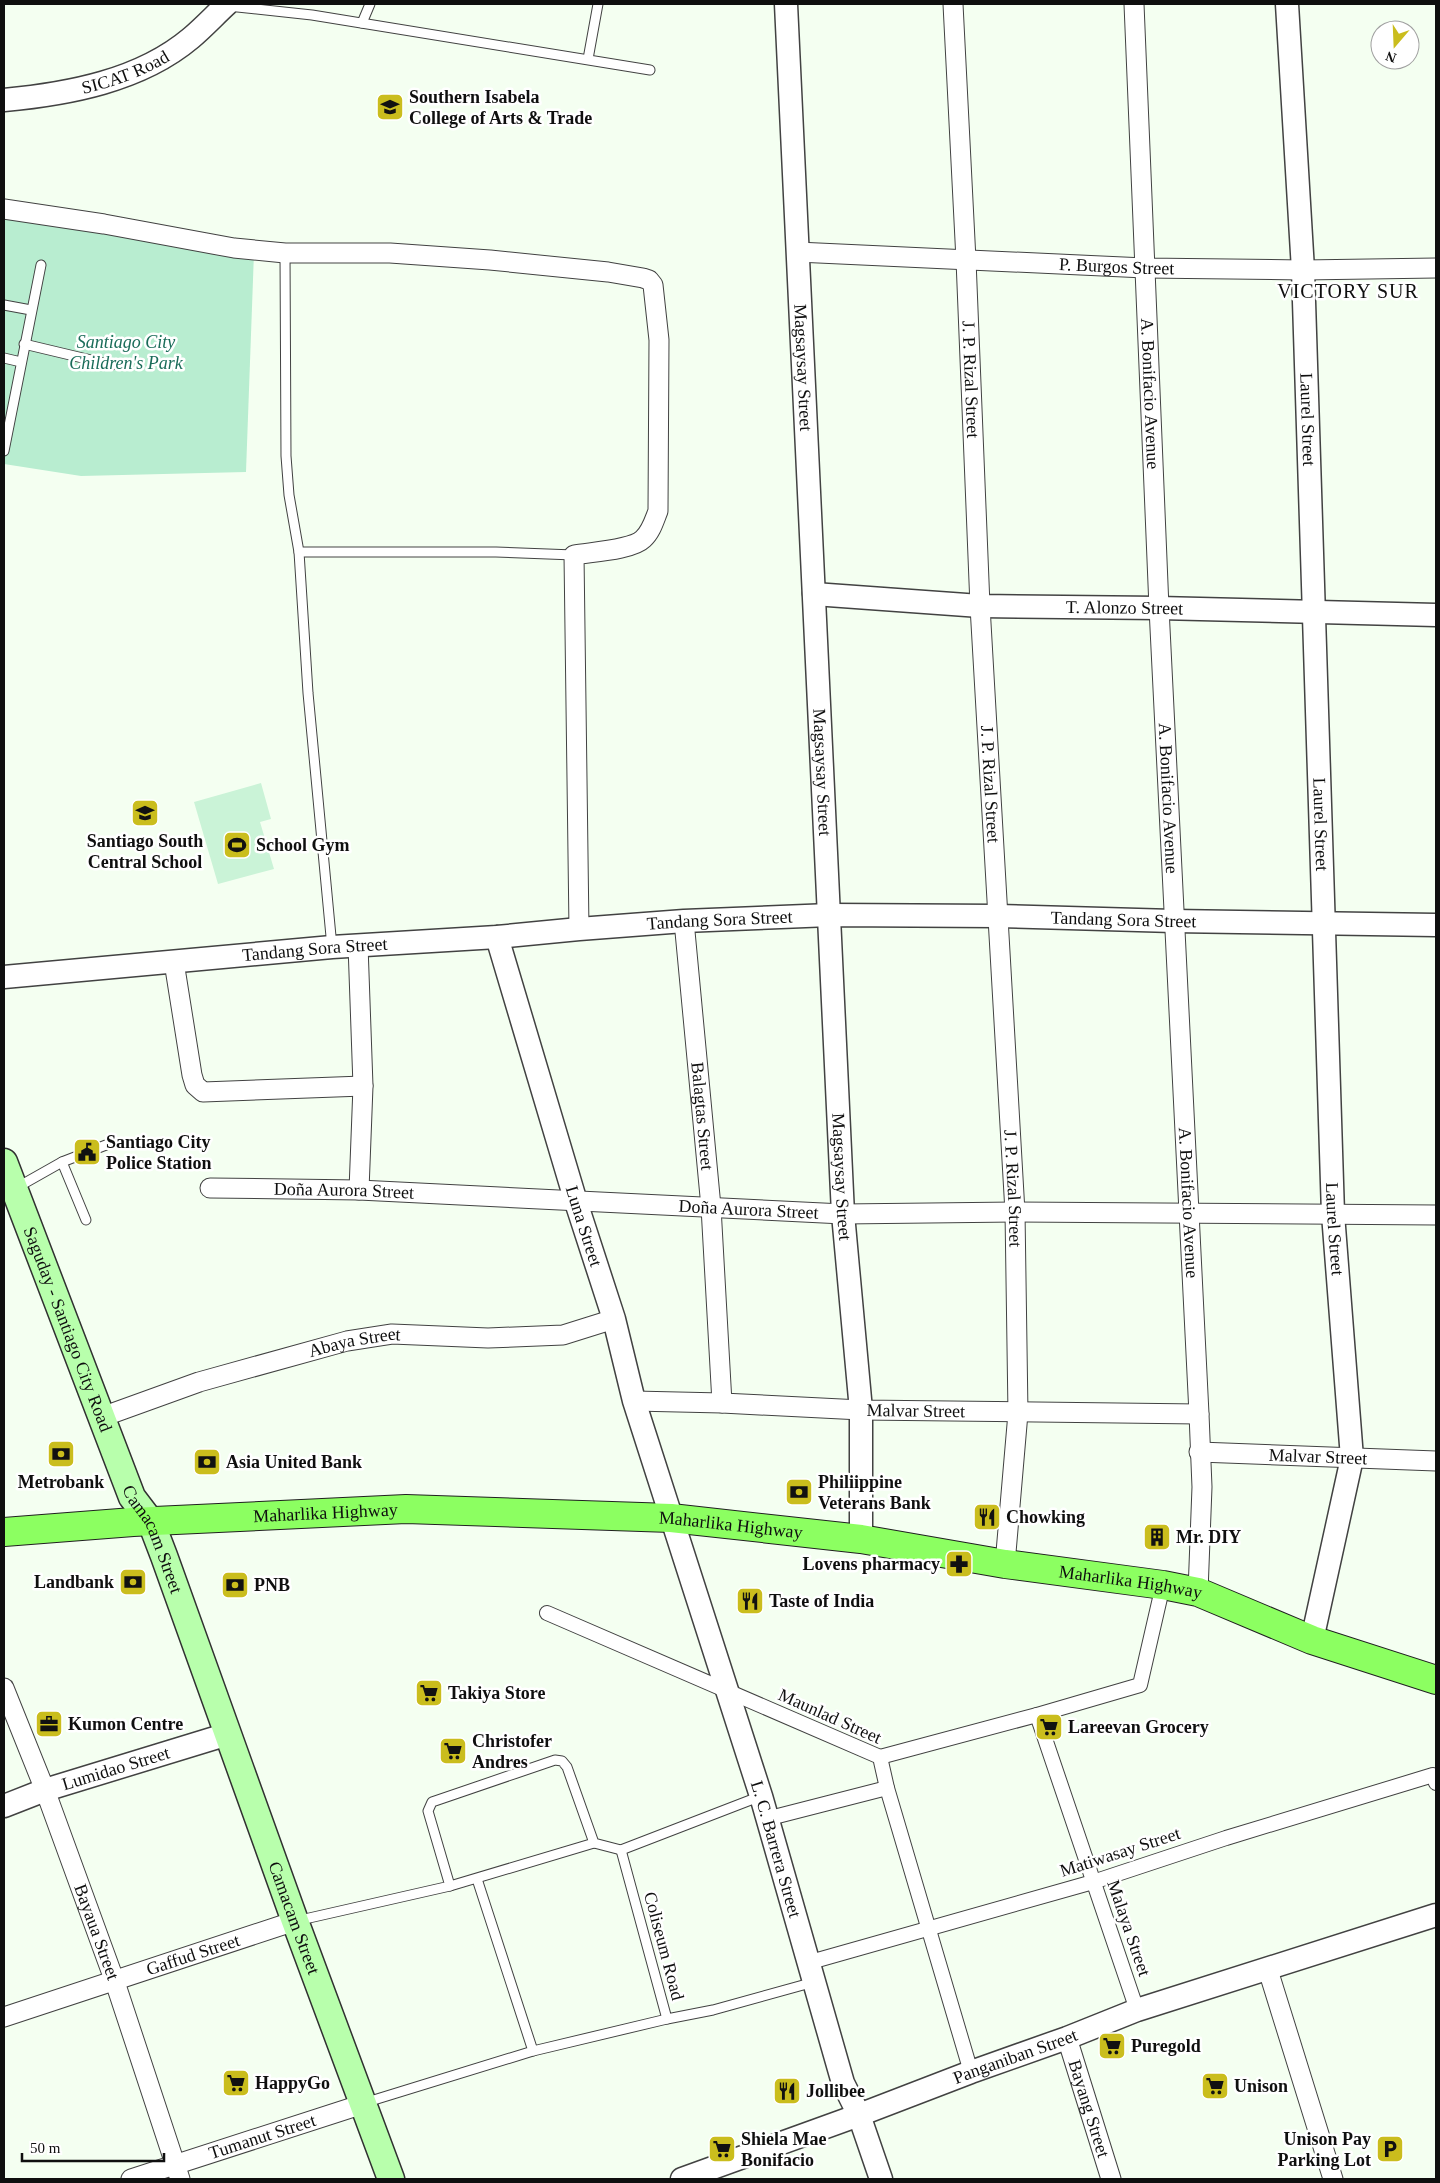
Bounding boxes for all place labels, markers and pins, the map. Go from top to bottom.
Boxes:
place label: Southern Isabela College of Arts & Trade [409,87,592,128]
school or university icon: Southern Isabela College of Arts & Trade [375,92,405,122]
school or university icon: Santiago South Central School [130,798,160,828]
sports icon: School Gym [222,830,252,860]
place label: Santiago South Central School [87,831,203,872]
place label: School Gym [256,835,350,855]
place label: Santiago City Police Station [106,1132,212,1173]
public building icon: Santiago City Police Station [72,1137,102,1167]
bank icon: Metrobank [46,1439,76,1469]
bank icon: Asia United Bank [192,1447,222,1477]
place label: Asia United Bank [226,1452,362,1472]
place label: Metrobank [18,1472,104,1492]
place label: Philiippine Veterans Bank [818,1472,931,1513]
bank icon: Philiippine Veterans Bank [784,1477,814,1507]
restaurant icon: Chowking [972,1502,1002,1532]
place label: Chowking [1006,1507,1085,1527]
building icon: Mr. DIY [1142,1522,1172,1552]
place label: Mr. DIY [1176,1527,1241,1547]
pharmacy icon: Lovens pharmacy [944,1549,974,1579]
place label: Lovens pharmacy [802,1554,940,1574]
bank icon: Landbank [118,1567,148,1597]
bank icon: PNB [220,1570,250,1600]
place label: Landbank [34,1572,114,1592]
place label: PNB [254,1575,290,1595]
restaurant icon: Taste of India [735,1586,765,1616]
place label: Taste of India [769,1591,874,1611]
supermarket icon: Takiya Store [414,1678,444,1708]
place label: Takiya Store [448,1683,546,1703]
office icon: Kumon Centre [34,1709,64,1739]
supermarket icon: Lareevan Grocery [1034,1712,1064,1742]
place label: Kumon Centre [68,1714,183,1734]
place label: Lareevan Grocery [1068,1717,1209,1737]
place label: Christofer Andres [472,1731,552,1772]
supermarket icon: Christofer Andres [438,1736,468,1766]
supermarket icon: Puregold [1097,2031,1127,2061]
place label: Puregold [1131,2036,1201,2056]
supermarket icon: HappyGo [221,2068,251,2098]
supermarket icon: Unison [1200,2071,1230,2101]
place label: HappyGo [255,2073,330,2093]
restaurant icon: Jollibee [772,2076,802,2106]
place label: Unison [1234,2076,1288,2096]
place label: Jollibee [806,2081,865,2101]
place label: Shiela Mae Bonifacio [741,2129,827,2170]
place label: Unison Pay Parking Lot [1277,2129,1371,2170]
supermarket icon: Shiela Mae Bonifacio [707,2134,737,2164]
parking icon: Unison Pay Parking Lot [1375,2134,1405,2164]

